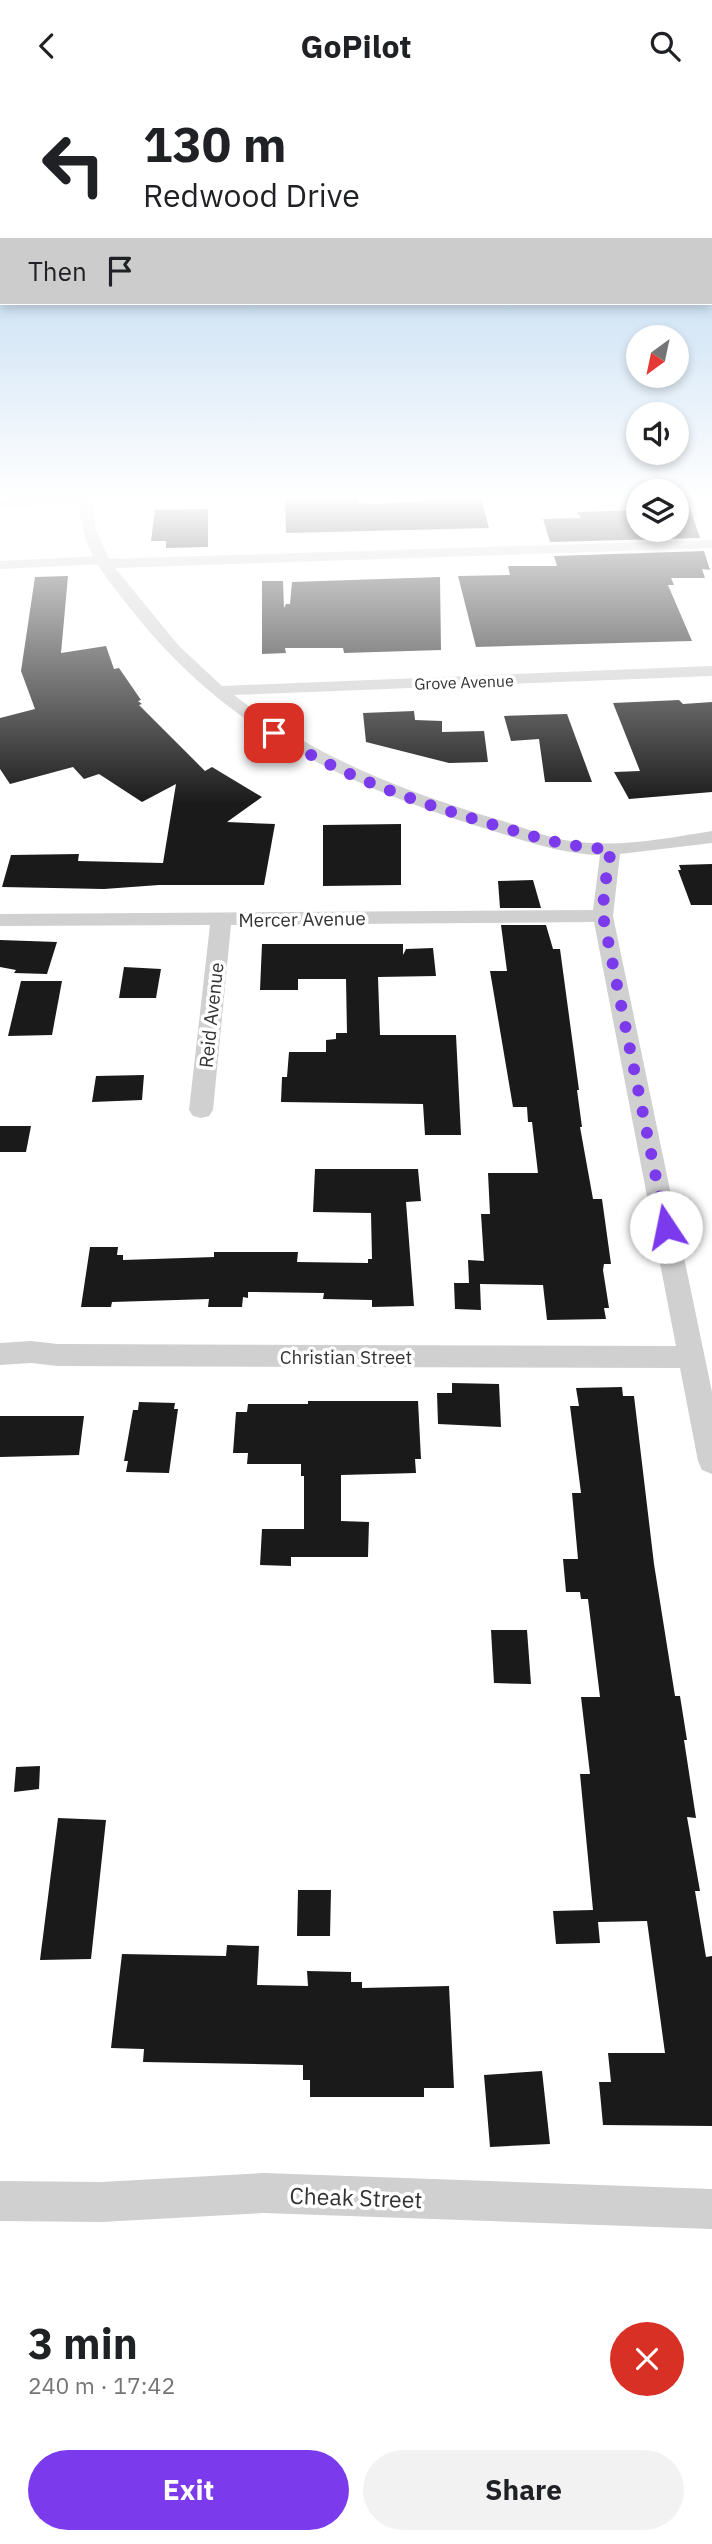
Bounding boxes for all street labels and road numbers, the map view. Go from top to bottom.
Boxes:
street label: Grove Avenue [414,670,514,694]
street label: Mercer Avenue [238,906,366,932]
street label: Reid Avenue [194,961,228,1069]
street label: Christian Street [280,1345,412,1369]
street label: Cheak Street [289,2180,423,2214]

